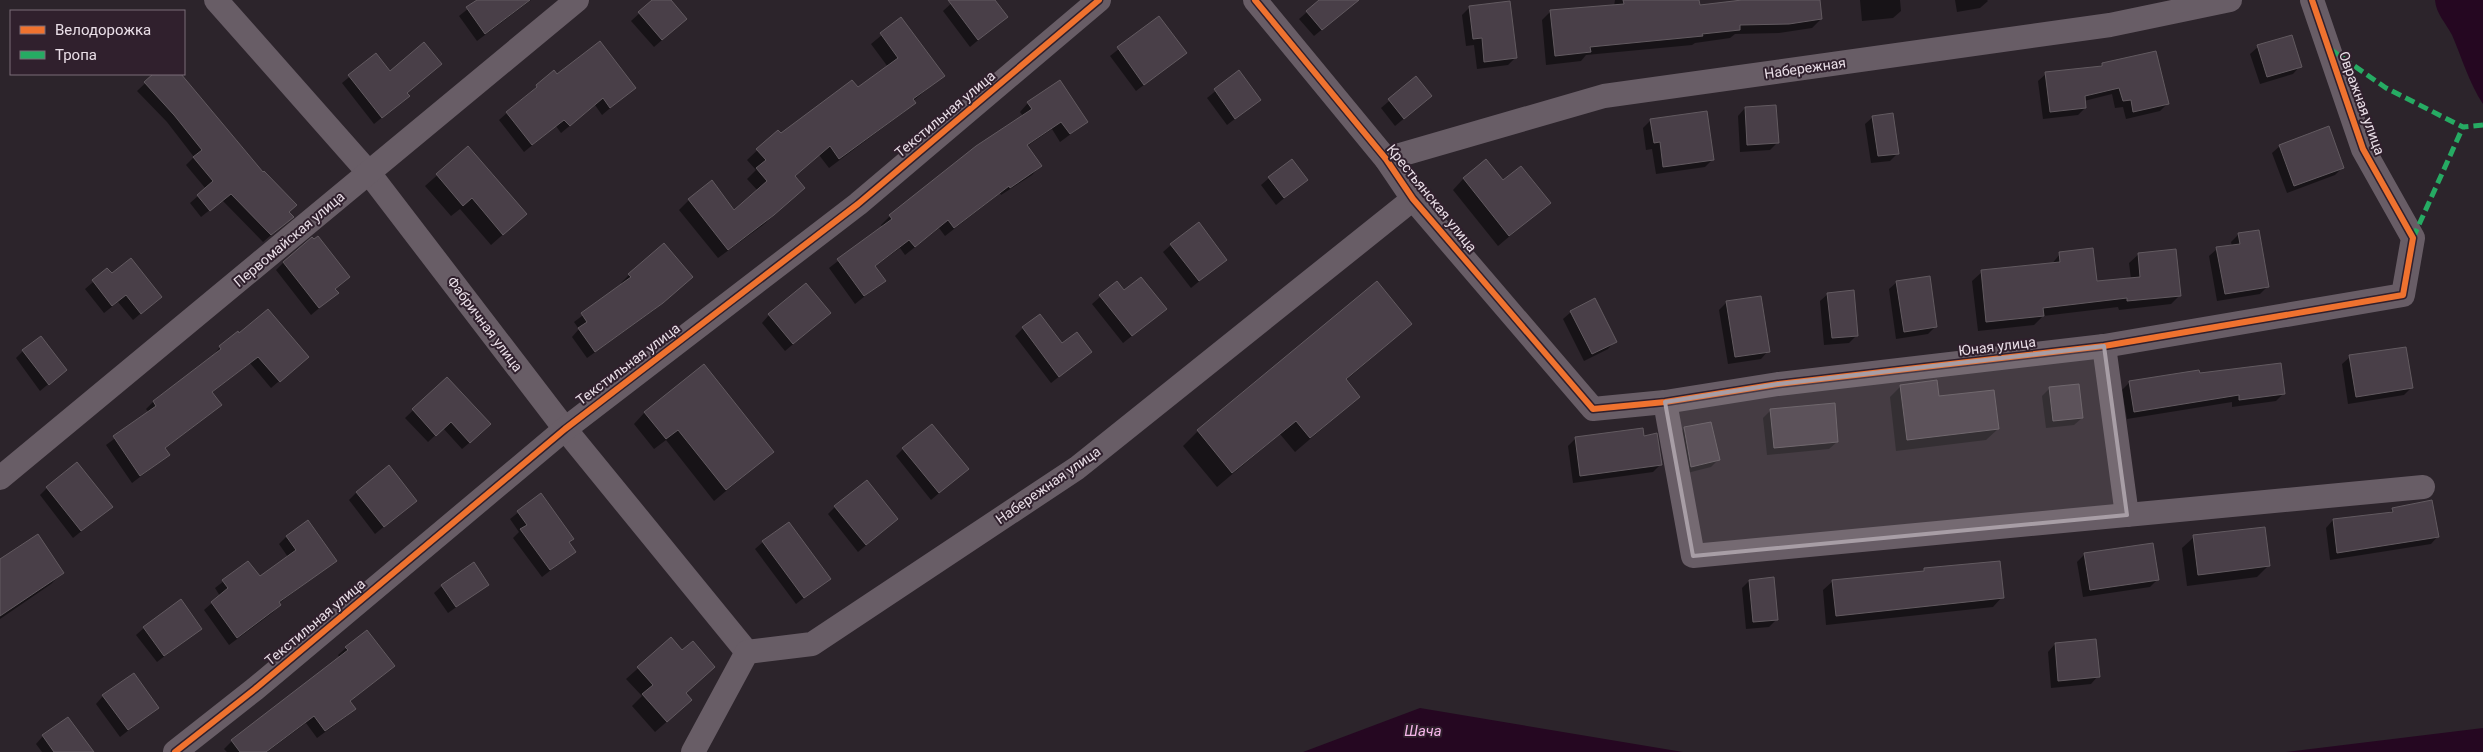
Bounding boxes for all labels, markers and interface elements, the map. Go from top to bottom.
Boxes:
legend [10,10,185,75]
text: Велодорожка [55,21,151,39]
text: Тропа [55,46,97,64]
street label: Овражная улица [2336,49,2388,157]
street label: Набережная [1763,54,1847,82]
street label: Текстильная улица [892,67,998,161]
street label: Крестьянская улица [1384,141,1480,255]
street label: Первомайская улица [230,188,348,290]
street label: Фабричная улица [444,273,526,375]
street label: Текстильная улица [573,320,683,408]
street label: Юная улица [1957,333,2037,359]
street label: Набережная улица [993,443,1103,527]
street label: Текстильная улица [262,575,368,669]
water label: Шача [1404,722,1442,740]

